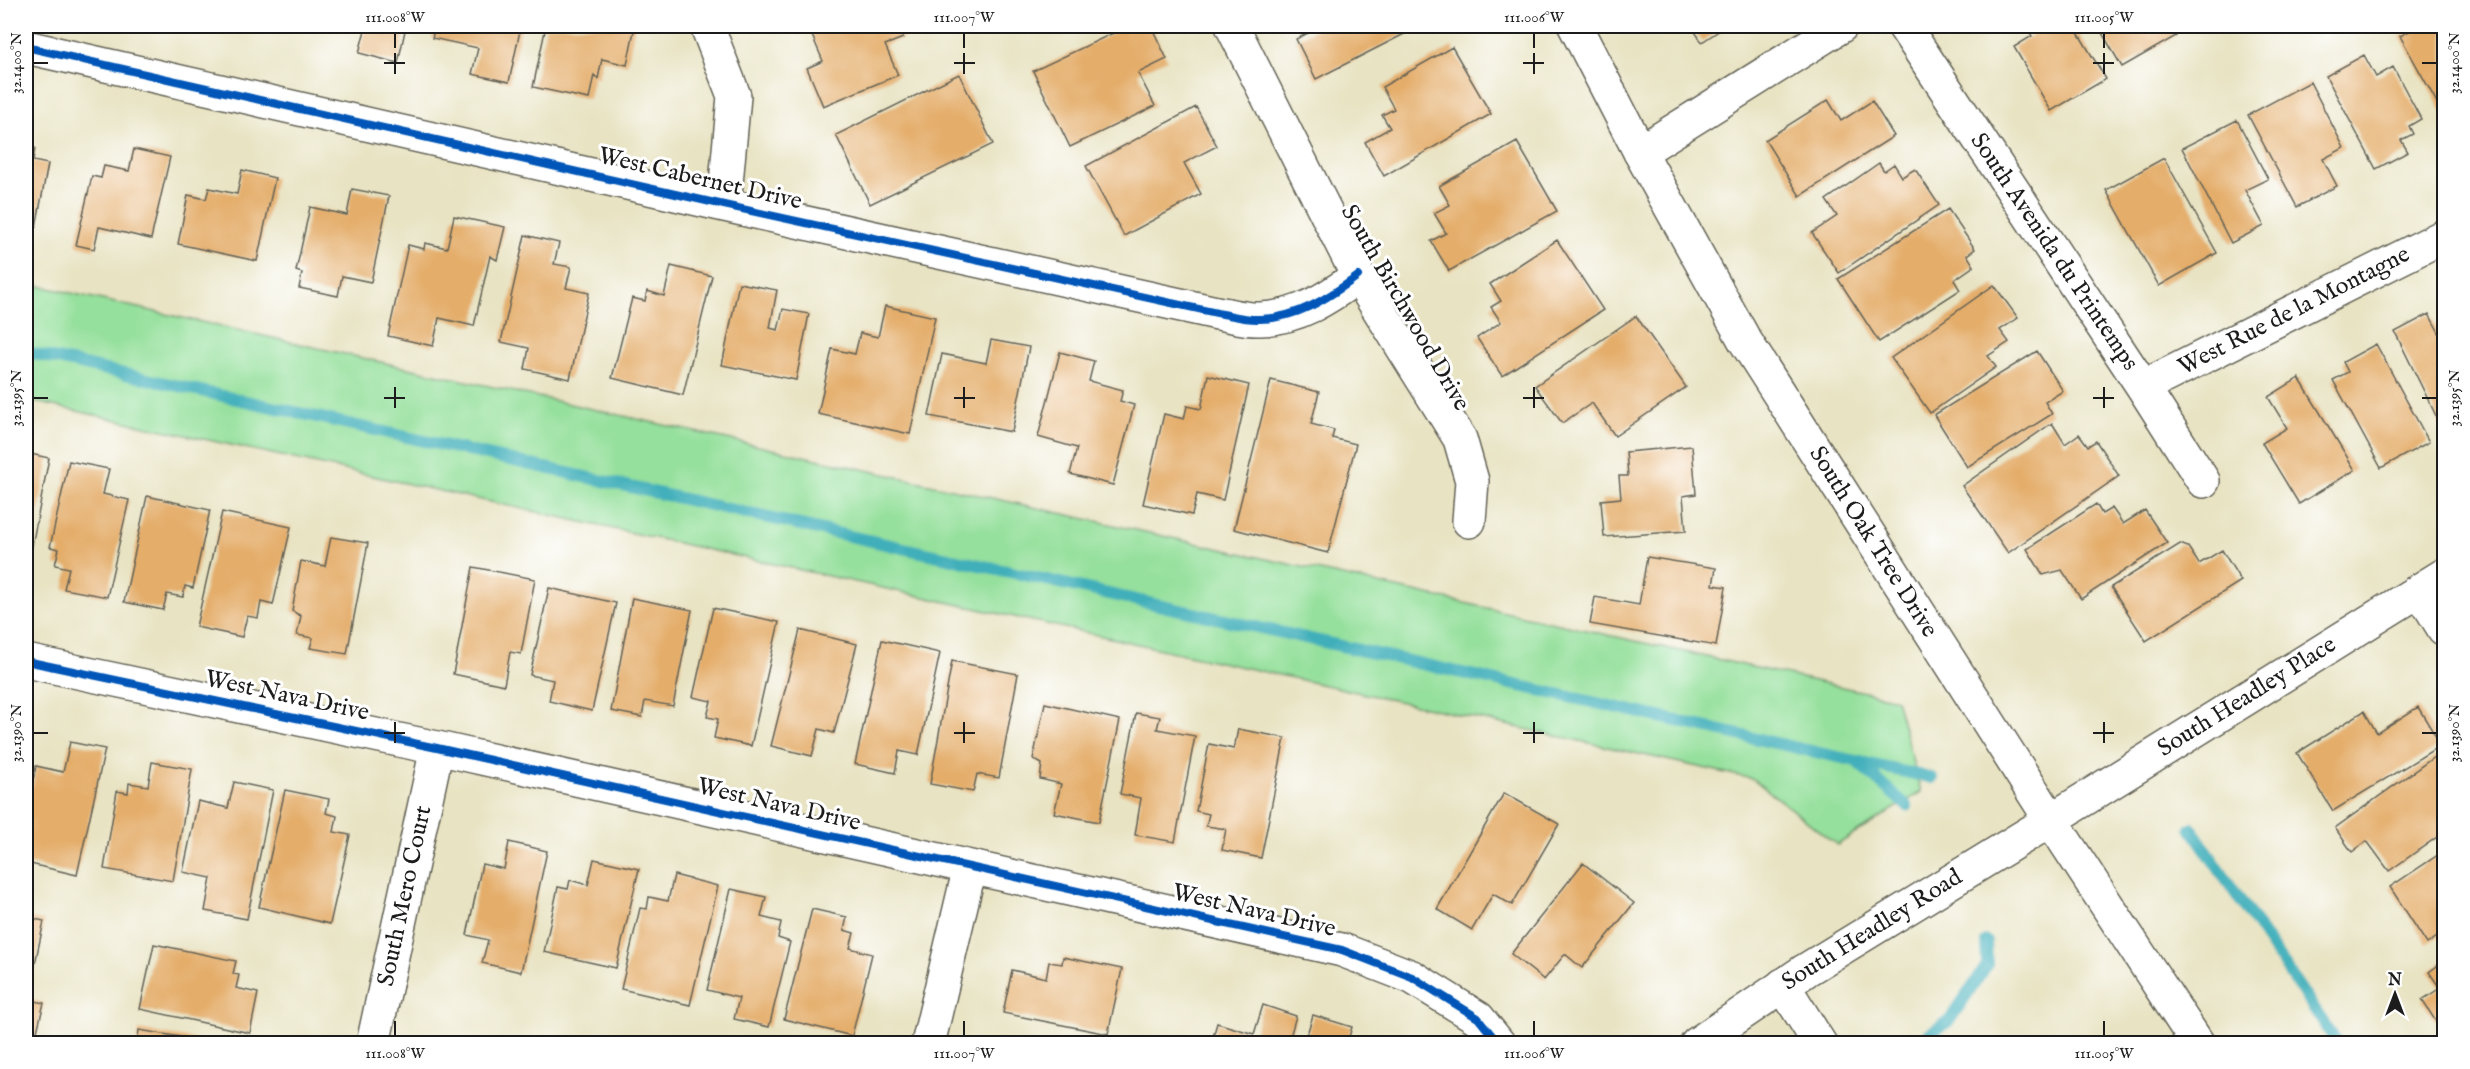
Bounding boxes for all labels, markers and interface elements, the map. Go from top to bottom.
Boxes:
text: 111.008°W [365,8,426,27]
text: 111.007°W [934,8,995,27]
text: 111.006°W [1504,8,1565,27]
text: 111.005°W [2074,8,2134,27]
text: 32.1400°N [7,32,26,94]
text: 32.1400°N [2445,32,2464,94]
street label: South Avenida du Printemps [1963,127,2145,377]
street label: West Cabernet Drive [595,141,805,217]
street label: South Birchwood Drive [1333,199,1477,417]
street label: West Rue de la Montagne [2173,239,2415,383]
text: 32.1395°N [7,370,26,426]
text: 32.1395°N [2445,370,2464,426]
street label: South Oak Tree Drive [1802,441,1944,643]
street label: South Headley Place [2152,630,2342,764]
street label: West Nava Drive [202,663,372,729]
text: 32.1390°N [7,704,26,762]
text: 32.1390°N [2445,704,2464,762]
street label: West Nava Drive [694,771,864,839]
street label: South Mero Court [371,803,439,989]
street label: South Headley Road [1776,862,1968,998]
street label: West Nava Drive [1169,877,1339,945]
north arrow [2365,964,2425,1024]
text: N [2387,971,2402,991]
text: 111.008°W [365,1044,426,1063]
text: 111.007°W [934,1044,995,1063]
text: 111.006°W [1504,1044,1565,1063]
text: 111.005°W [2074,1044,2134,1063]

